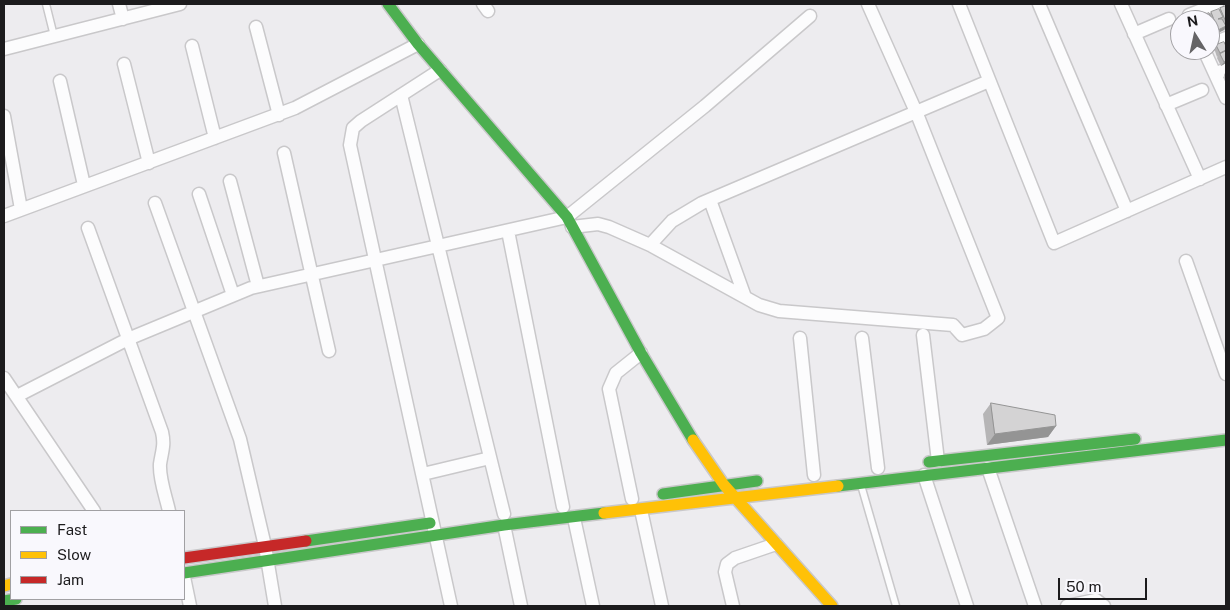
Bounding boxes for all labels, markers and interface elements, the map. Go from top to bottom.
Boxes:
north arrow [1170,10,1220,60]
text: N [1186,12,1199,30]
legend [10,510,185,600]
text: Fast [57,521,87,538]
text: Slow [57,546,91,563]
scale bar [1060,568,1149,600]
text: Jam [57,571,84,588]
text: 50 m [1066,578,1101,595]

